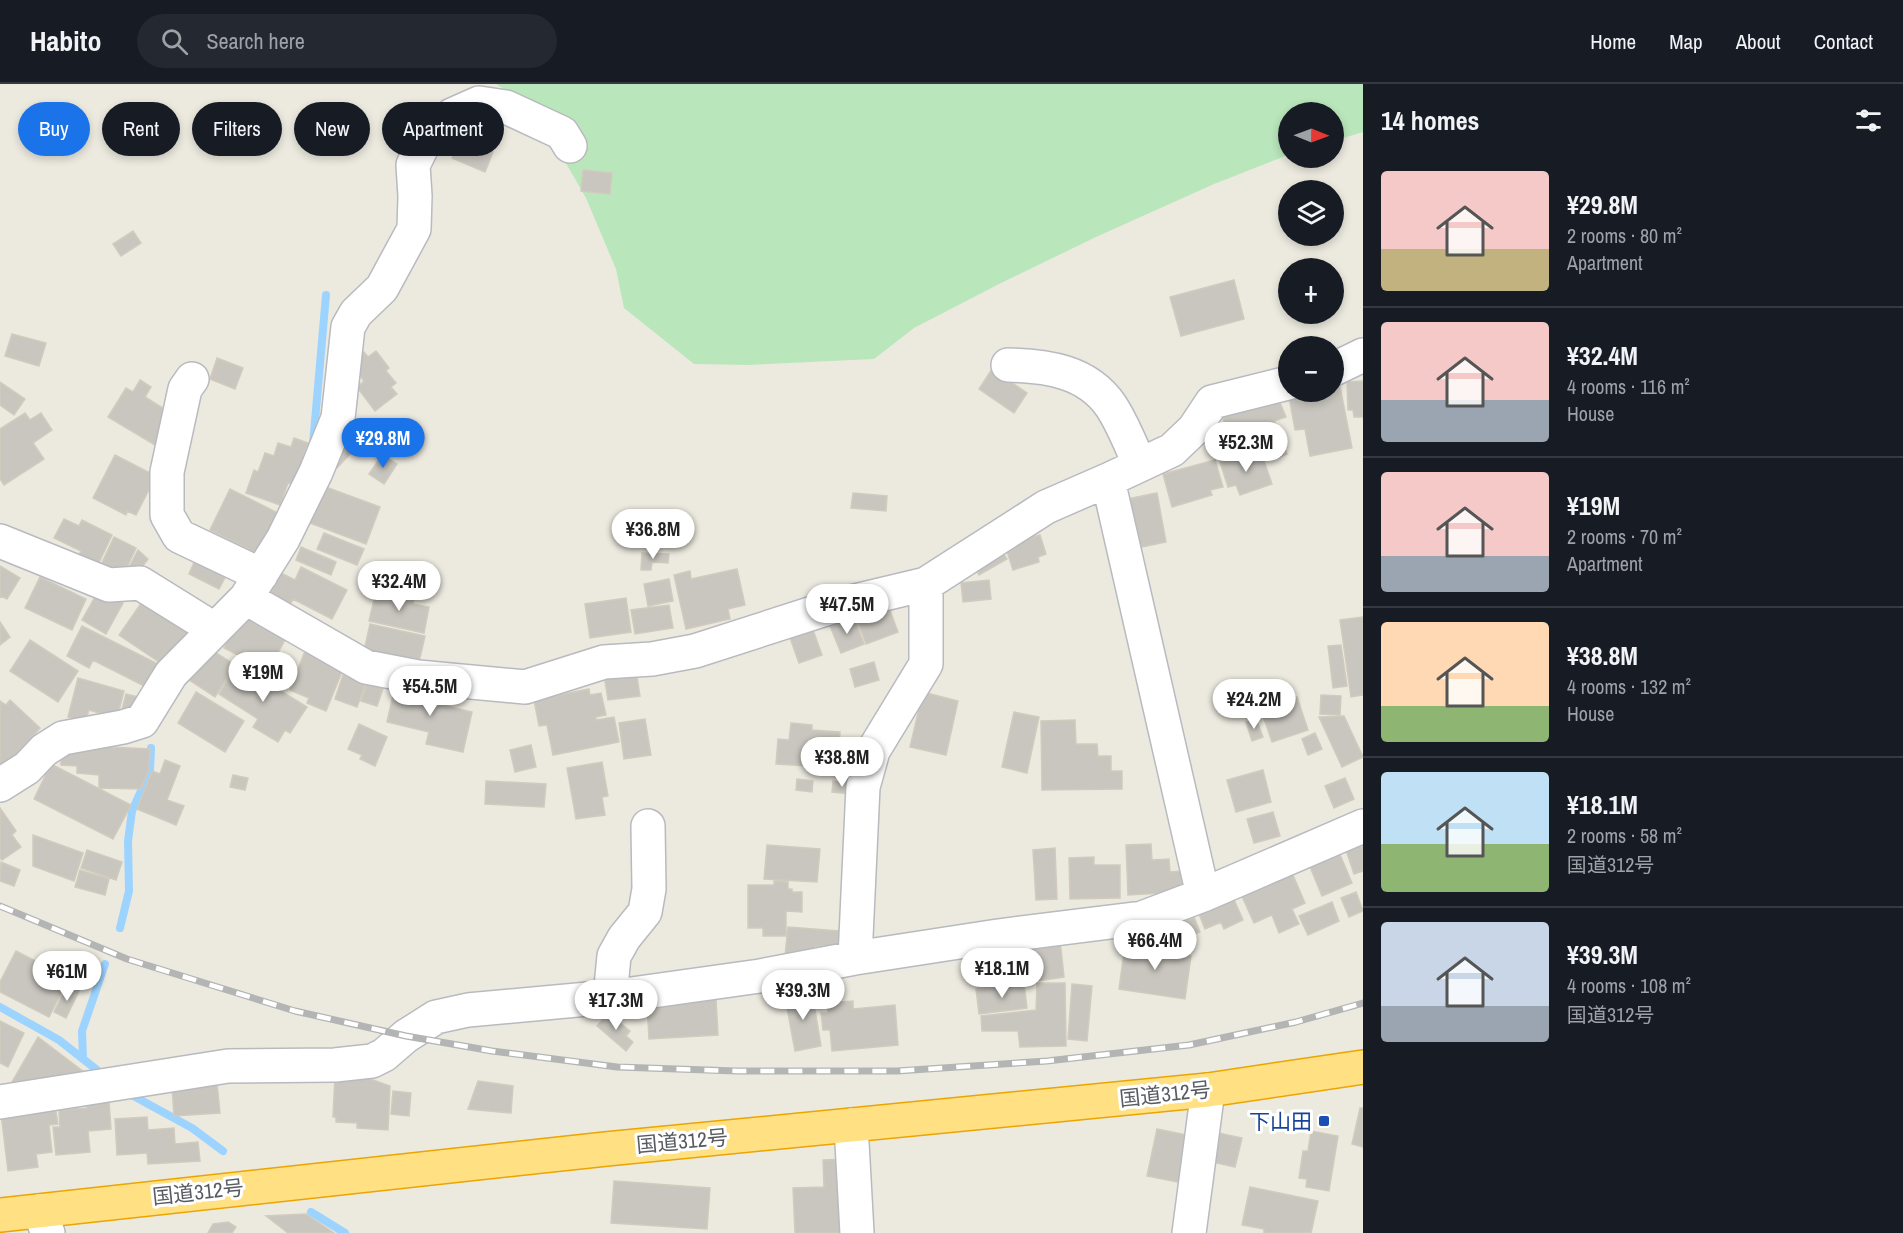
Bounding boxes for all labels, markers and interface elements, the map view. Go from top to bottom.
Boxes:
search box [137,14,557,68]
text: Habito [30,22,101,60]
icon: search [158,25,191,58]
text: Search here [206,26,305,56]
text: Home [1590,27,1636,56]
text: Map [1669,27,1703,56]
text: About [1736,27,1781,56]
text: Contact [1814,27,1873,56]
chip: Buy [18,102,90,156]
chip: Rent [102,102,180,156]
chip: Filters [192,102,282,156]
chip: New [294,102,370,156]
chip: Apartment [382,102,504,156]
north arrow [1278,102,1344,168]
map controls [1278,102,1344,402]
text: 14 homes [1381,103,1479,138]
icon: filters [1852,104,1885,137]
button: layers [1278,180,1344,246]
text: ¥29.8M [1567,187,1638,222]
icon: home [1429,195,1501,267]
text: 2 rooms · 80 m² [1567,222,1682,249]
text: Apartment [1567,249,1643,276]
button: + [1278,258,1344,324]
button: − [1278,336,1344,402]
text: ¥32.4M [1567,338,1638,373]
icon: home [1429,346,1501,418]
text: 4 rooms · 116 m² [1567,373,1690,400]
text: House [1567,400,1614,427]
pin: ¥29.8M [334,418,432,469]
pin: ¥52.3M [1197,422,1295,473]
text: ¥29.8M [356,424,410,451]
text: ¥52.3M [1219,428,1273,455]
text: ¥19M [1567,488,1620,523]
icon: home [1429,496,1501,568]
pin: ¥36.8M [604,509,702,560]
text: ¥36.8M [626,515,680,542]
text: 2 rooms · 70 m² [1567,523,1682,550]
text: Apartment [1567,550,1643,577]
pin: ¥32.4M [350,561,448,612]
text: ¥32.4M [372,567,426,594]
pin: ¥47.5M [798,584,896,635]
text: ¥47.5M [820,590,874,617]
text: ¥38.8M [1567,638,1638,673]
icon: home [1429,646,1501,718]
pin: ¥19M [227,652,299,703]
text: ¥19M [242,658,284,685]
pin: ¥54.5M [381,666,479,717]
text: ¥54.5M [403,672,457,699]
text: 4 rooms · 132 m² [1567,673,1691,700]
pin: ¥24.2M [1205,679,1303,730]
text: ¥24.2M [1227,685,1281,712]
text: House [1567,700,1614,727]
pin: ¥38.8M [793,737,891,788]
text: ¥38.8M [815,743,869,770]
text: ¥18.1M [1567,787,1638,822]
icon: home [1429,796,1501,868]
text: 2 rooms · 58 m² [1567,822,1682,849]
text: 国道312号 [1567,851,1654,878]
pin: ¥66.4M [1106,920,1204,971]
text: ¥66.4M [1128,926,1182,953]
text: ¥39.3M [1567,937,1638,972]
icon: home [1429,946,1501,1018]
pin: ¥18.1M [953,948,1051,999]
pin: ¥61M [31,951,103,1002]
text: ¥18.1M [975,954,1029,981]
text: ¥61M [46,957,88,984]
pin: ¥39.3M [754,970,852,1021]
text: 4 rooms · 108 m² [1567,972,1691,999]
text: ¥39.3M [776,976,830,1003]
pin: ¥17.3M [567,980,665,1031]
text: ¥17.3M [589,986,643,1013]
text: 国道312号 [1567,1001,1654,1028]
street label: 国道312号 [1118,1075,1212,1113]
place label: 下山田 [1249,1107,1312,1136]
marker: 下山田 [1317,1114,1331,1128]
street label: 国道312号 [635,1123,729,1159]
street label: 国道312号 [151,1173,245,1211]

